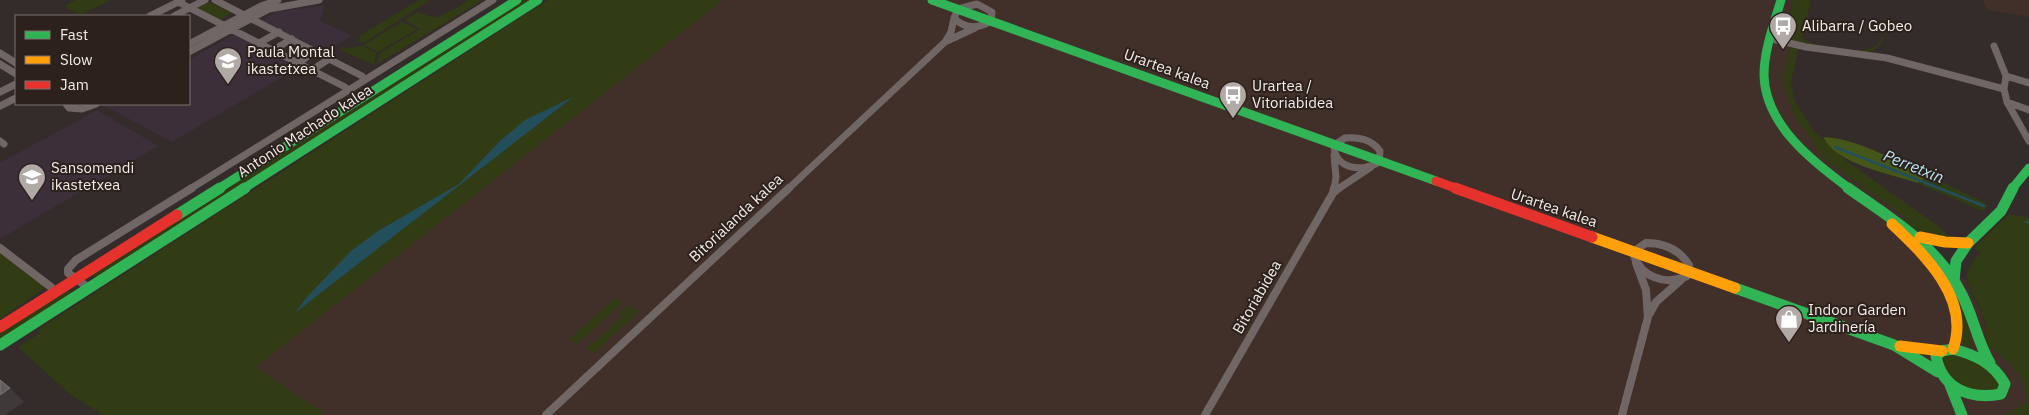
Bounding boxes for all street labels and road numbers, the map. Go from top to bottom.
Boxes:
street label: Urartea kalea [1121,44,1213,93]
street label: Antonio Machado kalea [234,80,376,181]
street label: Bitorialanda kalea [685,169,787,266]
street label: Urartea kalea [1508,184,1600,231]
street label: Bitoriabidea [1228,257,1285,337]

